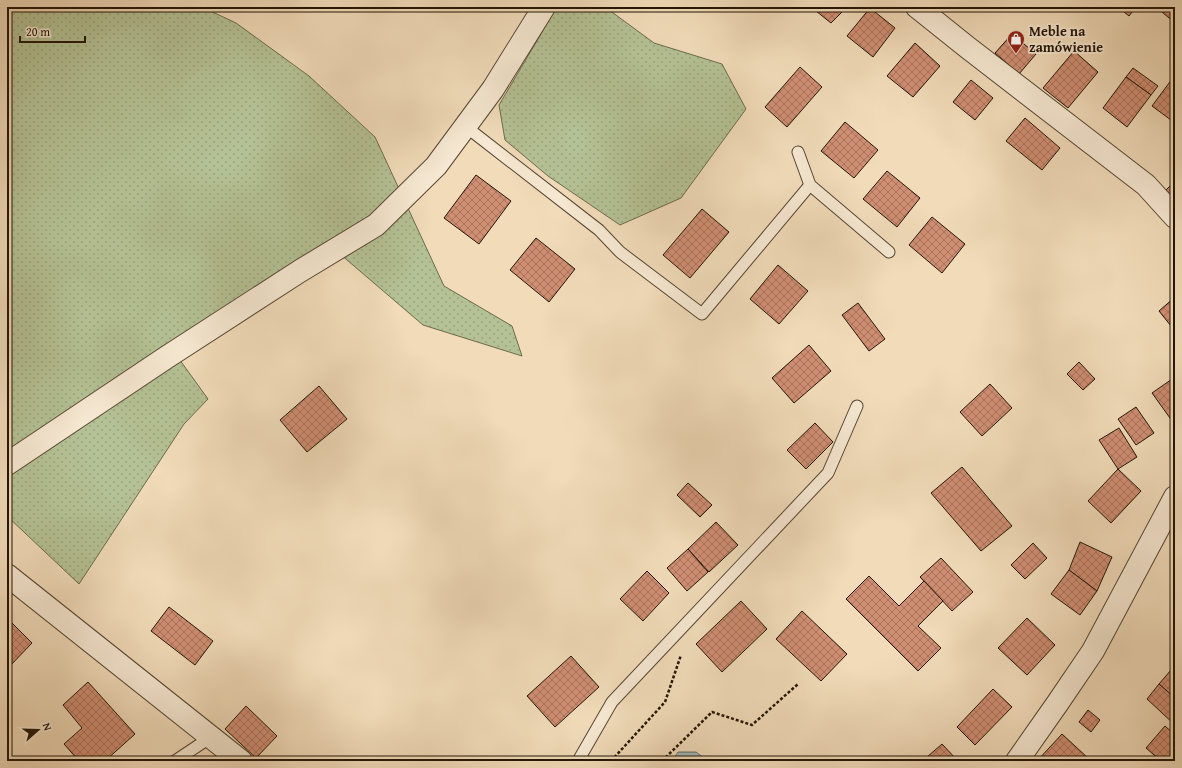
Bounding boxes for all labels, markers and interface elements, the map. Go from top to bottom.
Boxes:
scale bar [20,18,85,44]
place label: Meble na zamówienie [1029,21,1103,57]
text: 20 m [26,23,50,40]
shop icon: Meble na zamówienie [1006,29,1026,54]
north arrow [18,710,58,750]
text: N [39,720,56,733]

